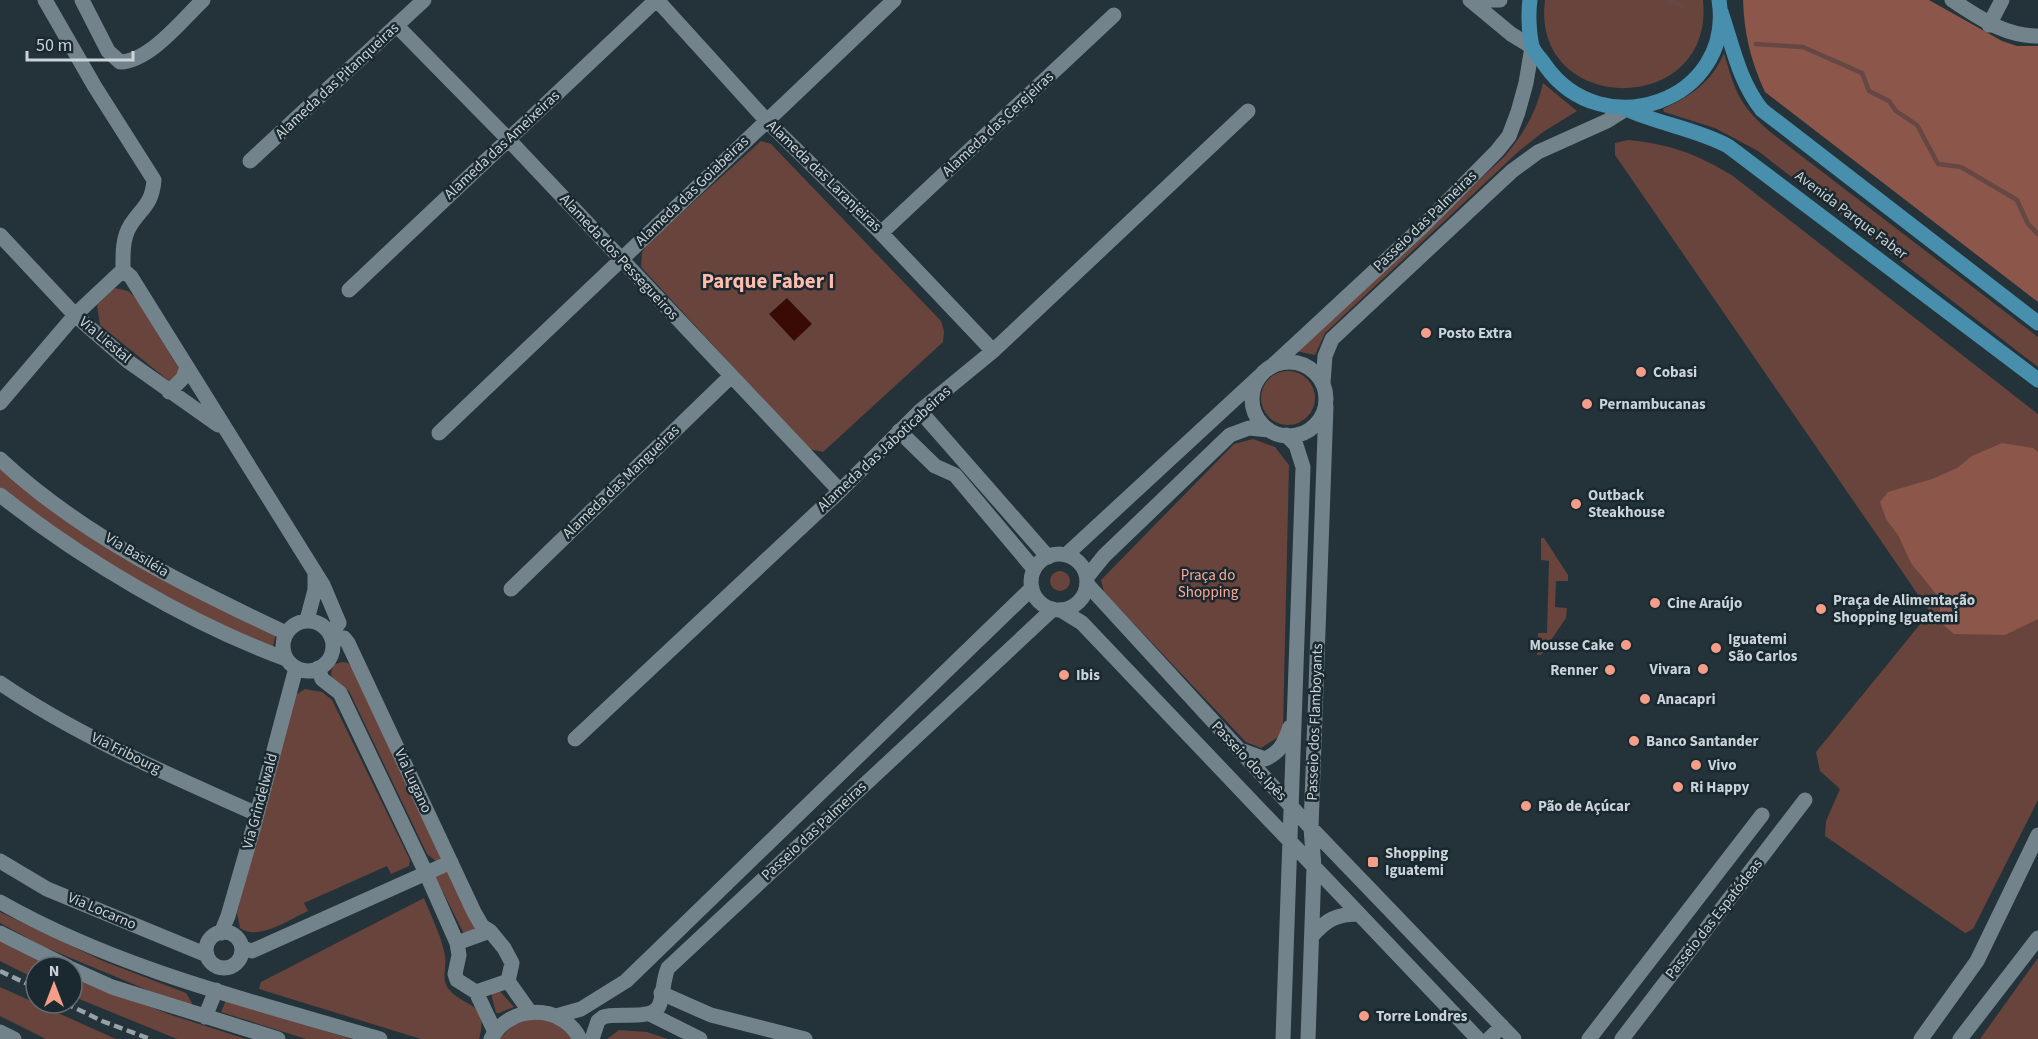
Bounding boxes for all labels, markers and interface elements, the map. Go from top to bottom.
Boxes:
street label: Alameda das Pitanqueiras [270,18,404,144]
scale bar [27,24,134,62]
text: 50 m [36,33,72,58]
street label: Alameda das Cerejeiras [938,67,1058,181]
street label: Alameda das Ameixeiras [439,86,565,204]
street label: Alameda das Laranjeiras [762,115,886,237]
street label: Alameda das Goiabeiras [631,131,753,251]
street label: Passeio das Palmeiras [1368,166,1482,276]
street label: Avenida Parque Faber [1790,166,1912,265]
street label: Alameda dos Pessegueiros [555,189,683,325]
district label: Parque Faber I [701,266,835,296]
street label: Via Liestal [74,312,136,368]
place label: Posto Extra [1438,323,1512,344]
marker: Posto Extra [1419,326,1433,340]
place label: Cobasi [1653,362,1697,383]
marker: Cobasi [1634,365,1648,379]
street label: Alameda das Jaboticabeiras [813,381,955,517]
place label: Pernambucanas [1599,394,1706,415]
marker: Pernambucanas [1580,397,1594,411]
street label: Alameda das Mangueiras [558,420,684,544]
place label: Outback Steakhouse [1588,485,1665,523]
marker: Outback Steakhouse [1569,497,1583,511]
street label: Via Basiléia [101,528,173,582]
park label: Praça do Shopping [1178,565,1239,603]
place label: Praça de Alimentação Shopping Iguatemi [1833,590,1975,628]
place label: Cine Araújo [1667,593,1742,614]
marker: Cine Araújo [1648,596,1662,610]
marker: Praça de Alimentação Shopping Iguatemi [1814,602,1828,616]
place label: Iguatemi São Carlos [1728,629,1798,667]
place label: Mousse Cake [1529,635,1614,656]
marker: Mousse Cake [1619,638,1633,652]
marker: Iguatemi São Carlos [1709,641,1723,655]
street label: Passeio dos Flamboyants [1302,643,1328,801]
place label: Vivara [1649,659,1691,680]
place label: Renner [1550,660,1598,681]
marker: Vivara [1696,662,1710,676]
marker: Renner [1603,663,1617,677]
place label: Ibis [1076,665,1100,686]
marker: Ibis [1057,668,1071,682]
place label: Anacapri [1656,689,1716,710]
marker: Anacapri [1638,692,1652,706]
street label: Passeio dos Ipês [1207,717,1291,805]
street label: Via Fribourg [88,727,165,779]
place label: Banco Santander [1646,731,1759,752]
marker: Banco Santander [1627,734,1641,748]
street label: Via Lugano [389,746,437,816]
street label: Via Grindelwald [237,751,283,851]
place label: Vivo [1707,755,1737,776]
marker: Vivo [1689,758,1703,772]
street label: Passeio das Palmeiras [757,777,871,885]
place label: Ri Happy [1690,777,1749,798]
marker: Ri Happy [1671,780,1685,794]
place label: Pão de Açúcar [1538,796,1630,817]
marker: Pão de Açúcar [1519,799,1533,813]
place label: Shopping Iguatemi [1385,843,1448,881]
street label: Passeio das Espatódeas [1660,854,1768,984]
marker: Shopping Iguatemi [1366,855,1380,869]
street label: Via Locarno [64,887,140,935]
north arrow [24,955,84,1015]
text: N [49,960,59,982]
place label: Torre Londres [1376,1006,1468,1027]
marker: Torre Londres [1357,1009,1371,1023]

